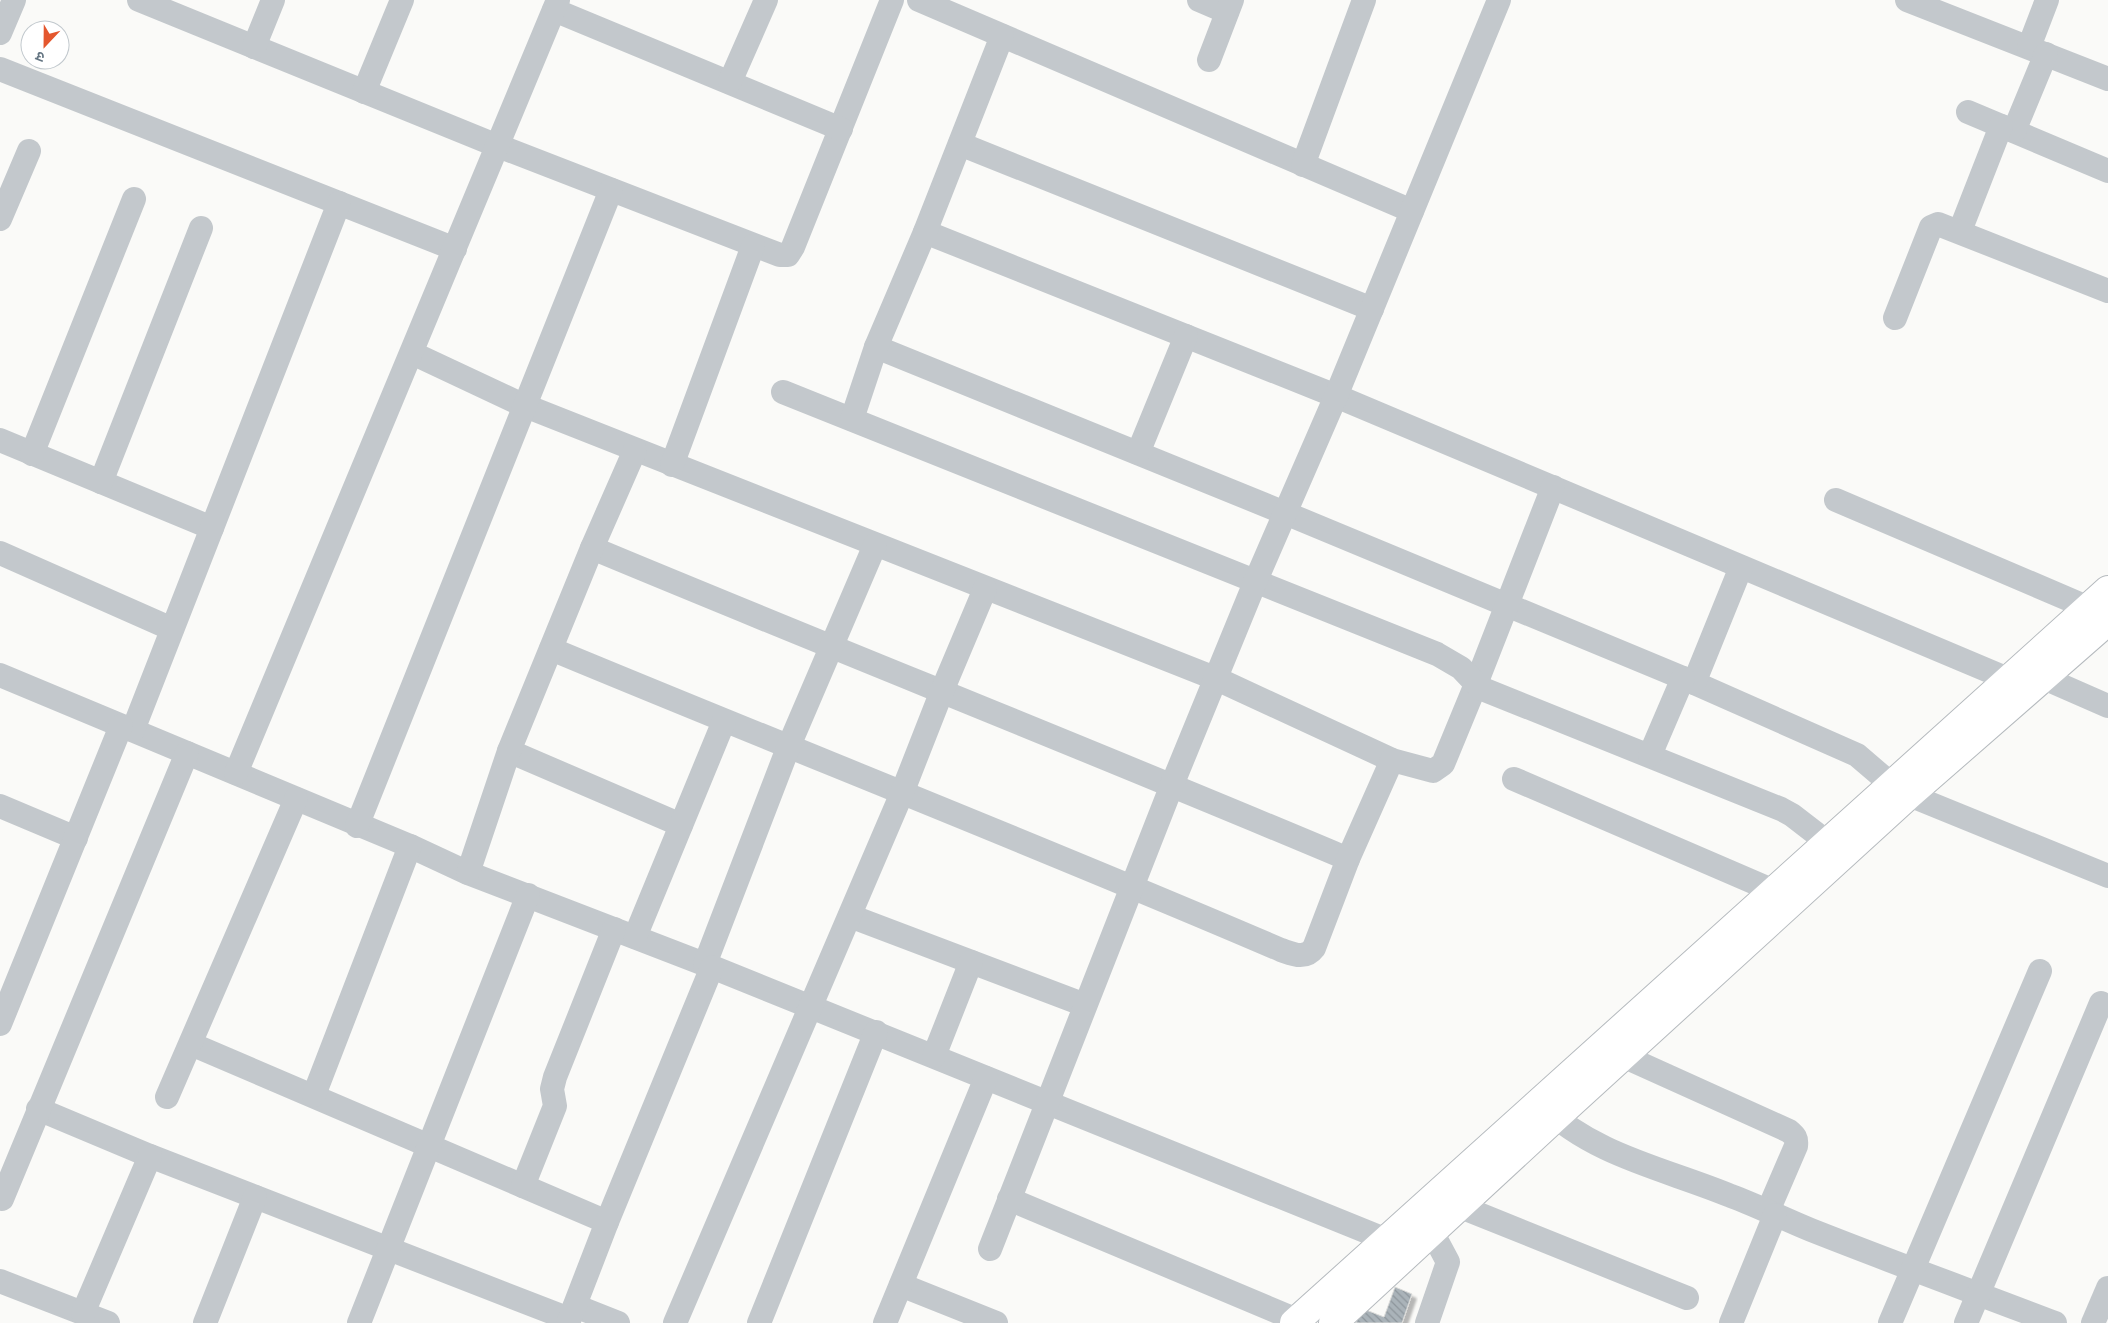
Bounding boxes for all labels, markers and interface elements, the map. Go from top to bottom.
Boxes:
north arrow [20,20,70,70]
text: उ [33,47,47,66]

